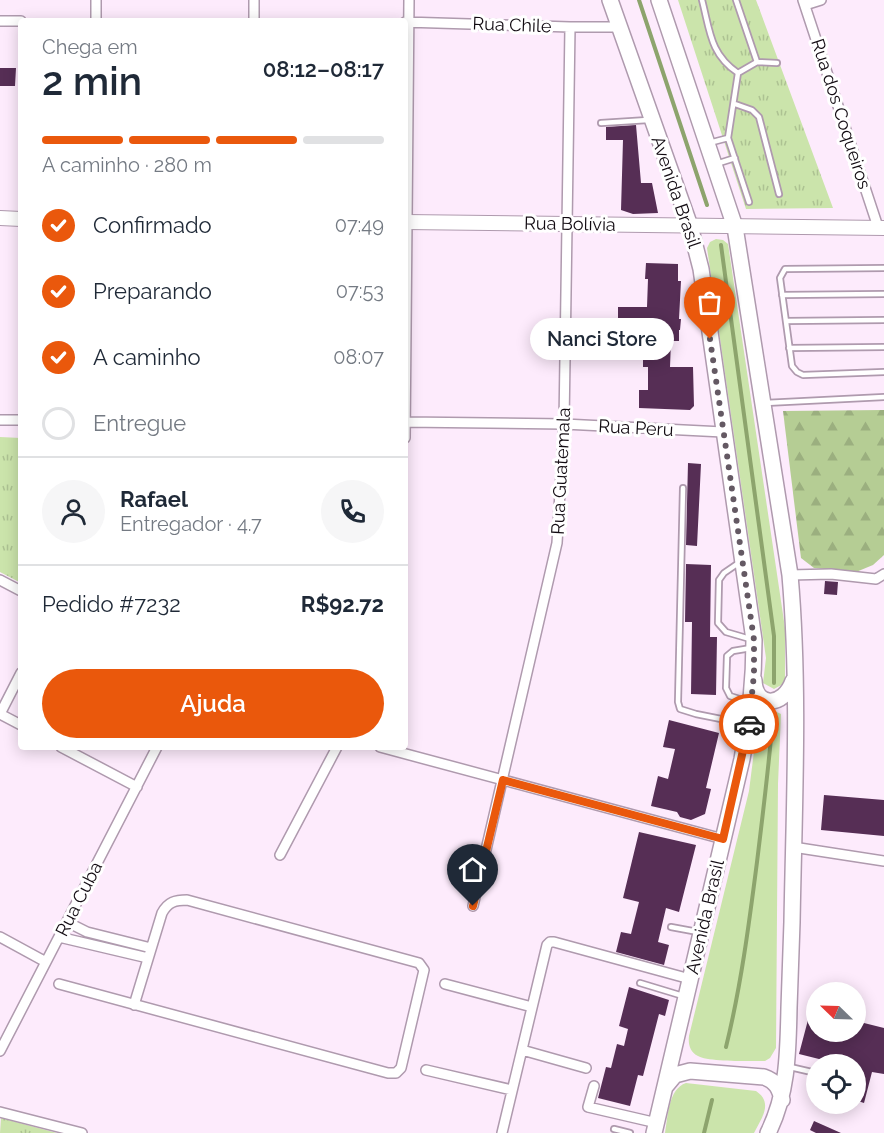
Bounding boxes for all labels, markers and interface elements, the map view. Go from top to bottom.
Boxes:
street label: Rua Chile [472,13,552,36]
text: Chega em [42,35,138,59]
street label: Rua dos Coqueiros [807,36,876,192]
text: 08:12–08:17 [263,56,384,82]
text: 2 min [42,58,142,104]
street label: Avenida Brasil [647,133,705,251]
text: A caminho · 280 m [42,153,212,177]
icon: check [42,209,75,242]
text: Confirmado [93,212,212,238]
street label: Rua Bolívia [524,212,616,235]
text: 07:49 [335,213,384,237]
icon: check [42,275,75,308]
pin [684,277,735,339]
text: Preparando [93,278,212,304]
text: 07:53 [336,279,384,303]
icon: bag [693,286,726,319]
callout: Nanci Store [530,318,674,360]
text: Nanci Store [547,327,657,351]
icon: check [42,341,75,374]
text: A caminho [93,344,201,370]
text: 08:07 [333,345,384,369]
street label: Rua Guatemala [547,407,574,535]
text: Entregue [93,410,186,436]
street label: Rua Peru [598,415,674,440]
button: person [42,480,105,543]
button: phone [321,480,384,543]
text: Rafael [120,486,188,512]
text: Entregador · 4.7 [120,512,262,536]
text: Pedido #7232 [42,591,181,617]
text: R$92.72 [301,591,384,617]
button: Ajuda [42,669,384,738]
courier [719,694,779,754]
icon: car [733,708,766,741]
pin [447,844,498,906]
icon: home [456,853,489,886]
street label: Avenida Brasil [681,857,728,976]
street label: Rua Cuba [51,858,106,939]
north arrow [806,982,866,1042]
map controls [806,982,866,1114]
button: locate [806,1054,866,1114]

